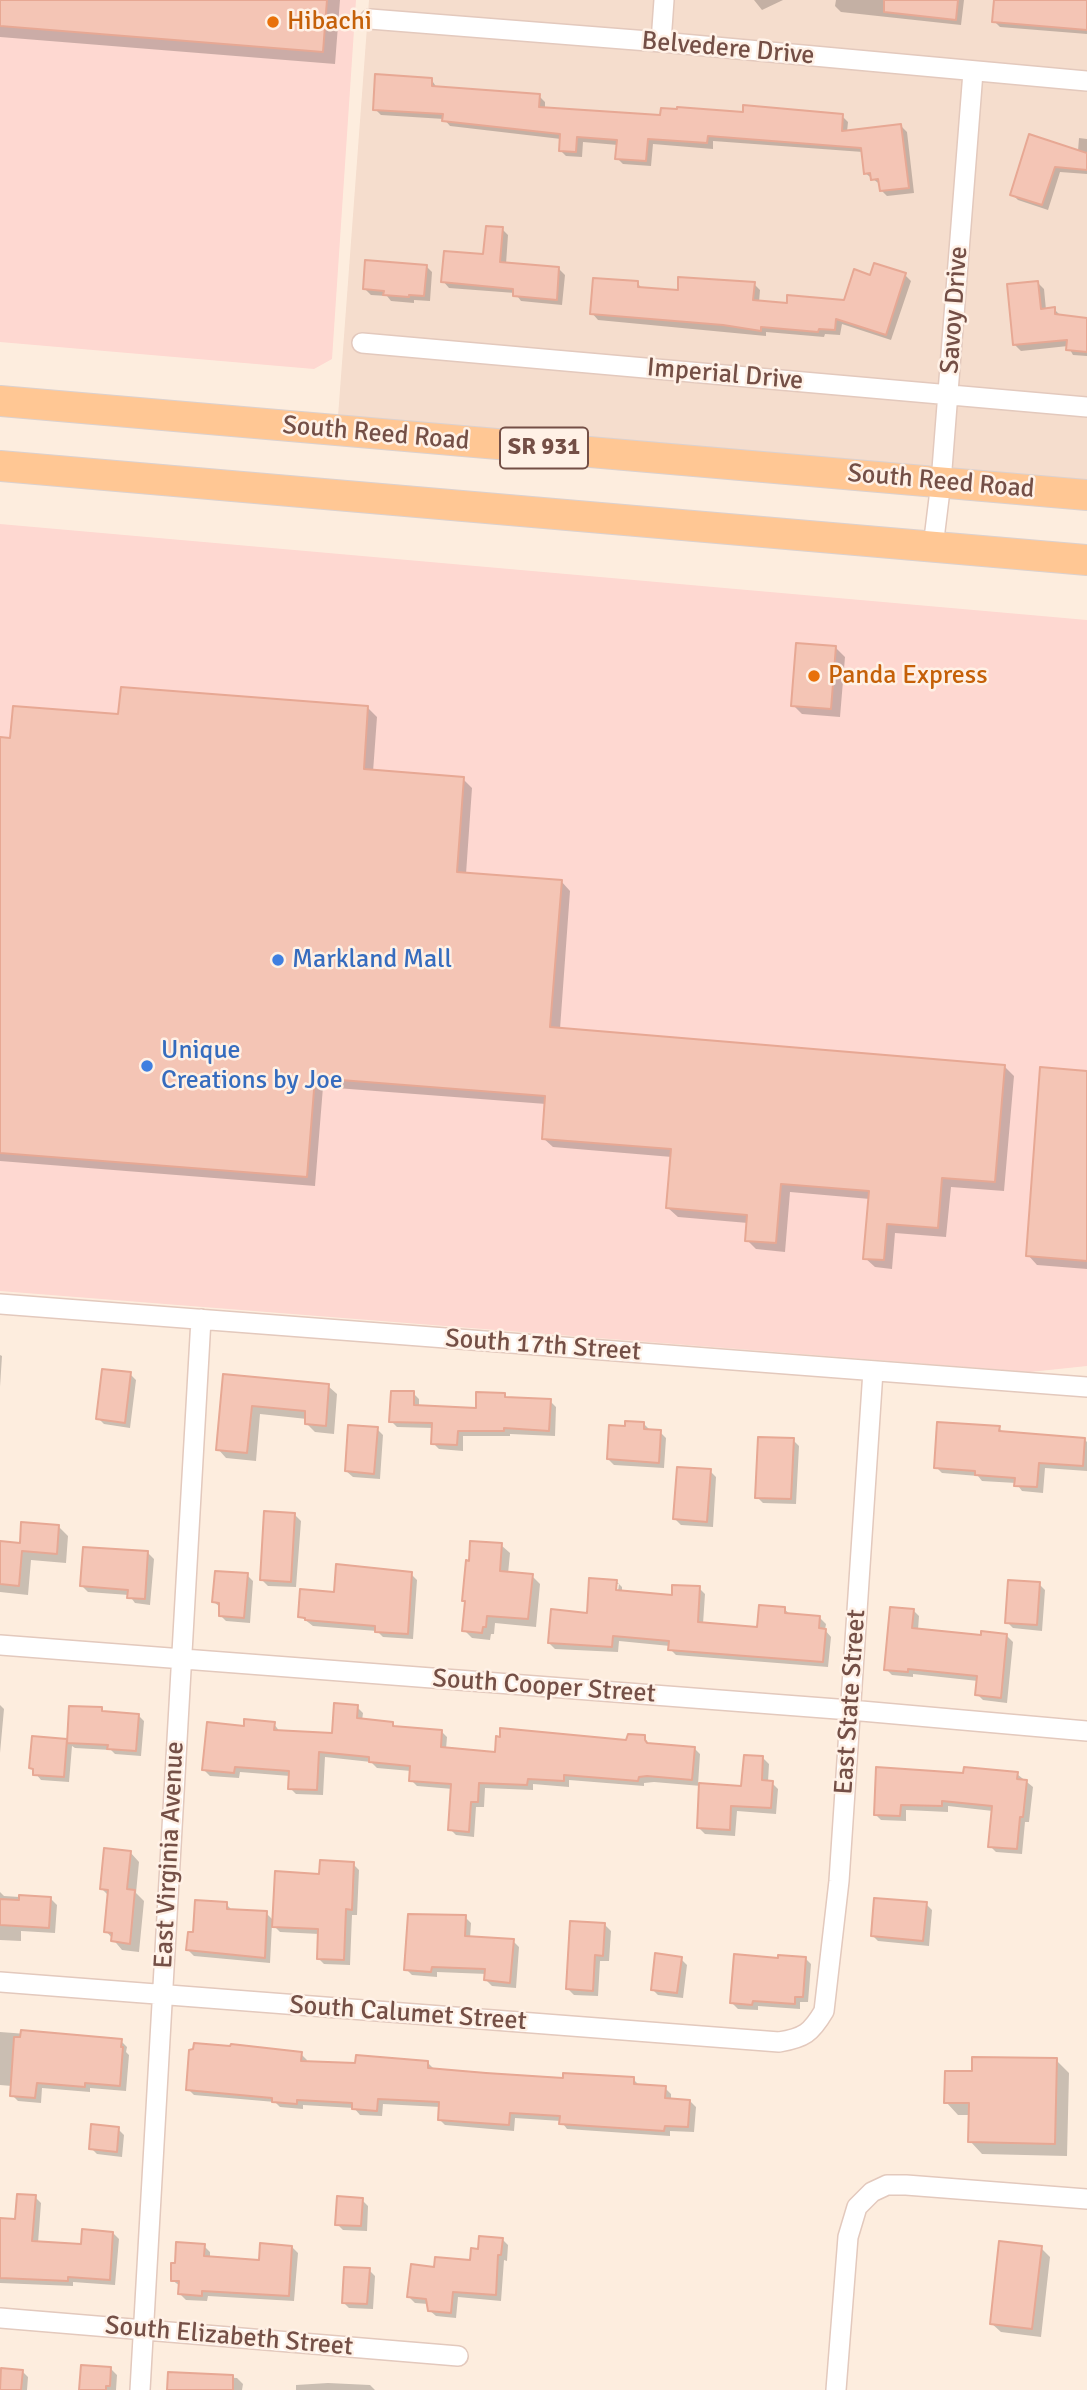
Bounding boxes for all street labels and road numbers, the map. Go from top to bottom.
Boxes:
street label: Belvedere Drive [640,26,816,72]
street label: Savoy Drive [935,245,975,375]
street label: Imperial Drive [645,353,805,397]
street label: South Reed Road [281,410,471,458]
road number: SR 931 [500,428,588,468]
street label: South Reed Road [846,458,1036,506]
street label: South 17th Street [444,1324,642,1368]
street label: East State Street [829,1608,873,1796]
street label: South Cooper Street [431,1664,657,1710]
street label: East Virginia Avenue [148,1741,192,1969]
street label: South Calumet Street [288,1990,528,2038]
street label: South Elizabeth Street [104,2311,354,2363]

